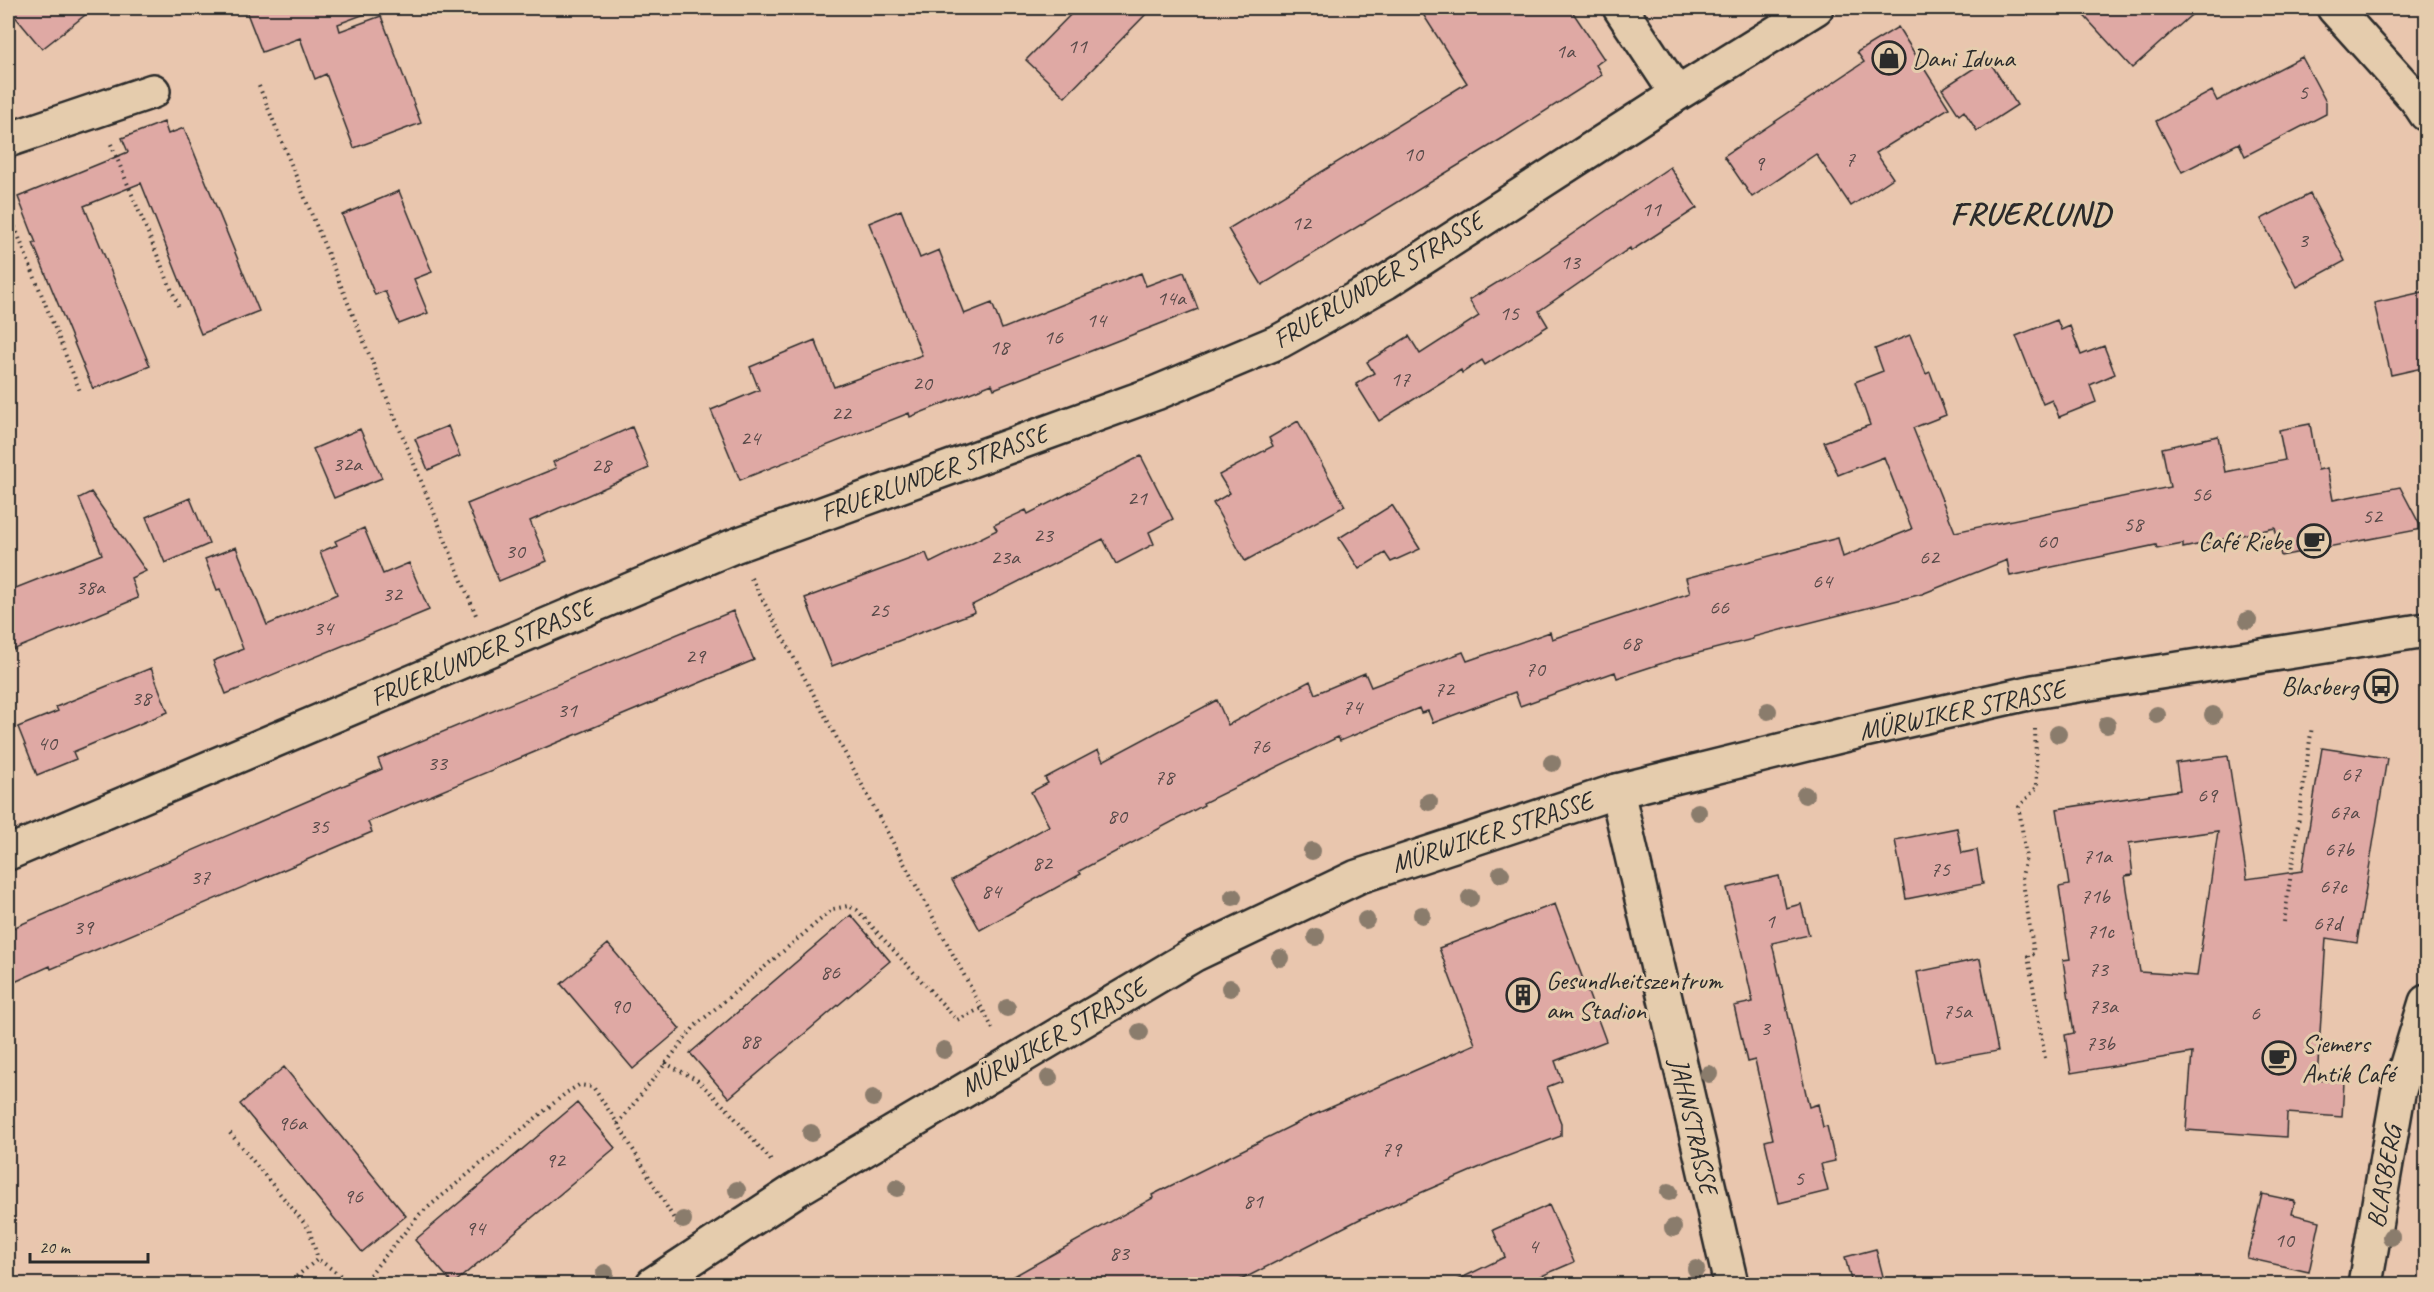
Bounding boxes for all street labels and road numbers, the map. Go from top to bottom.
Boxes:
street label: FRUERLUNDER STRASSE [1267,202,1492,356]
street label: FRUERLUNDER STRASSE [816,415,1056,529]
street label: FRUERLUNDER STRASSE [365,589,602,714]
street label: MÜRWIKER STRASSE [1856,671,2071,748]
street label: MÜRWIKER STRASSE [1387,783,1600,880]
street label: MÜRWIKER STRASSE [954,969,1155,1104]
street label: JAHNSTRASSE [1662,1053,1727,1201]
street label: BLASBERG [2359,1120,2410,1230]

